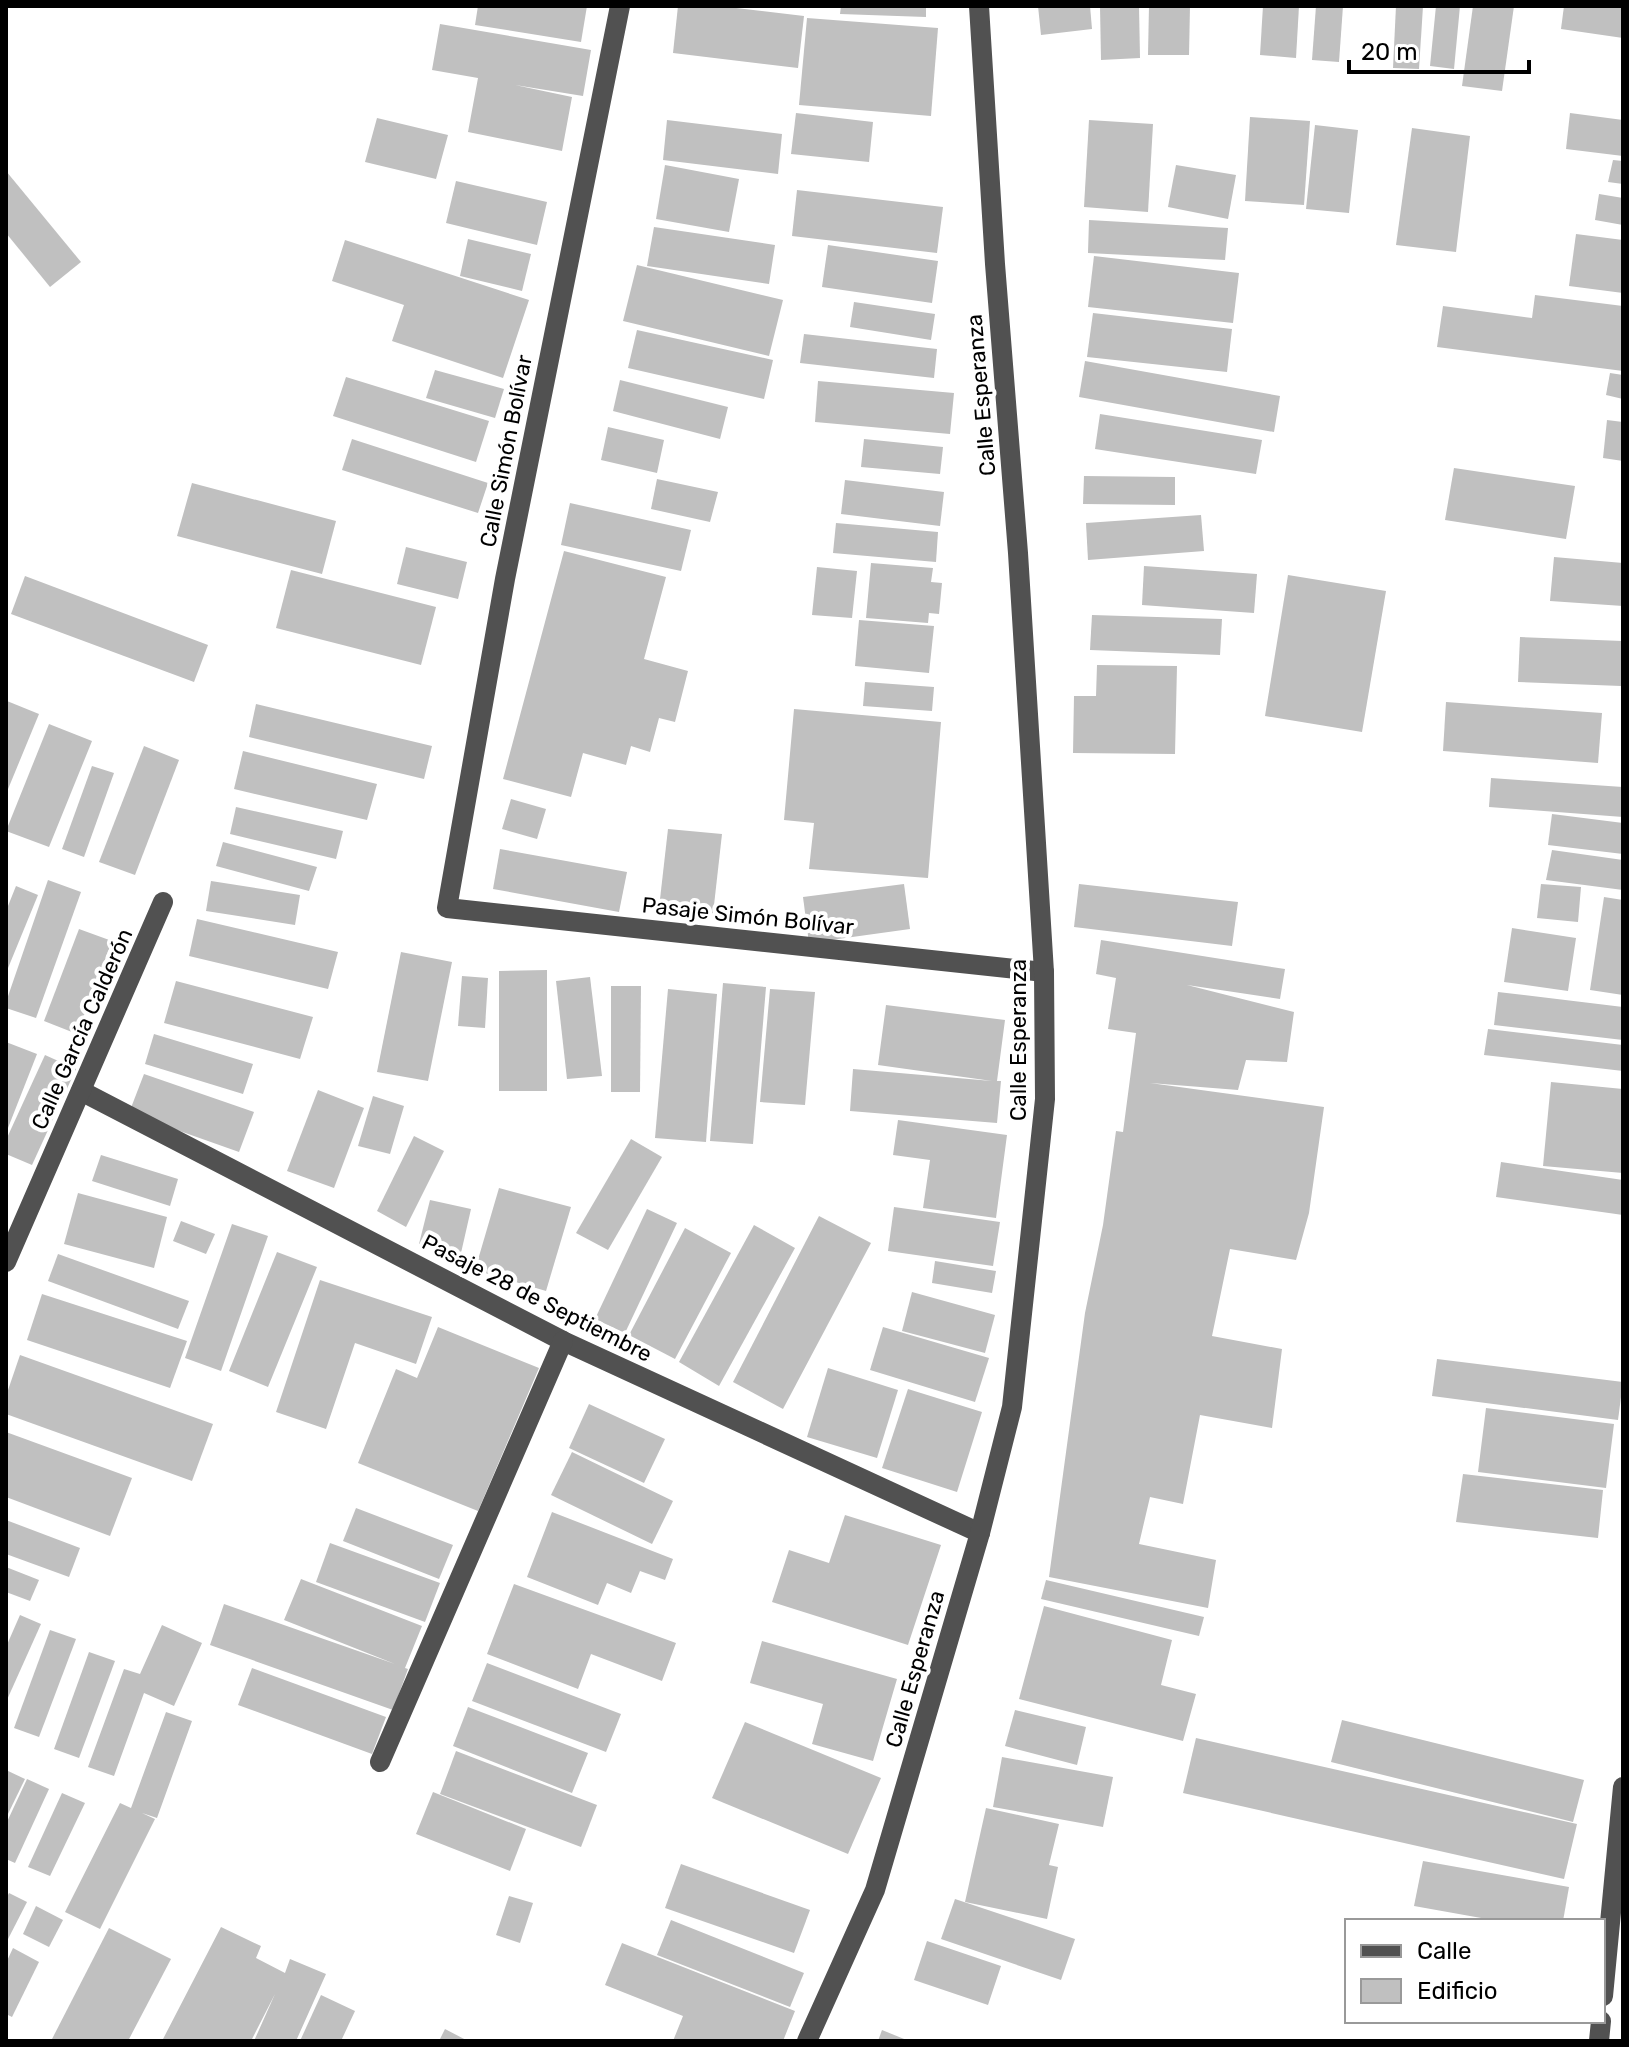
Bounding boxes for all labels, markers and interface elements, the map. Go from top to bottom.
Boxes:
scale bar [1349,24,1529,74]
text: 20 m [1361,38,1418,66]
street label: Calle Esperanza [960,313,1002,477]
street label: Calle Simón Bolívar [474,352,538,549]
street label: Pasaje Simón Bolívar [641,891,856,941]
street label: Calle García Calderón [26,924,138,1134]
street label: Calle Esperanza [1005,959,1032,1121]
street label: Pasaje 28 de Septiembre [418,1228,656,1368]
street label: Calle Esperanza [880,1587,950,1751]
legend [1345,1919,1605,2023]
text: Calle [1417,1937,1471,1965]
text: Edificio [1417,1977,1498,2005]

